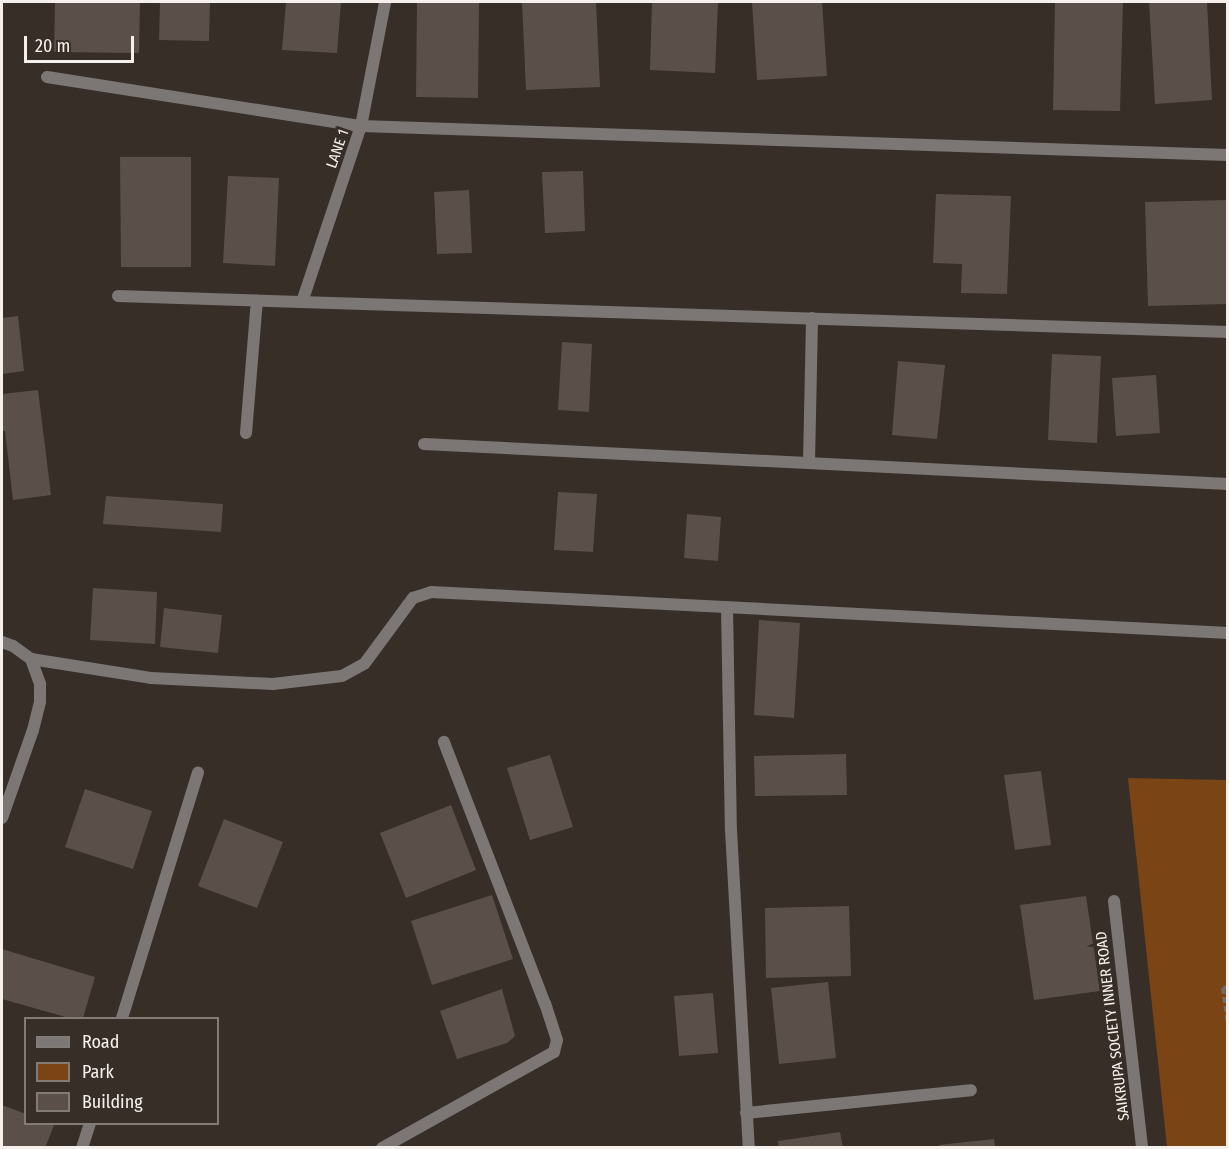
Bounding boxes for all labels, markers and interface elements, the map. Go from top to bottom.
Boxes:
scale bar [27,24,136,62]
text: 20 m [35,35,70,57]
street label: LANE 1 [323,127,353,171]
street label: SAIKRUPA SOCIETY INNER ROAD [1092,930,1134,1122]
legend [24,1017,219,1125]
text: Road [82,1031,119,1053]
text: Park [82,1061,114,1083]
text: Building [82,1091,143,1113]

